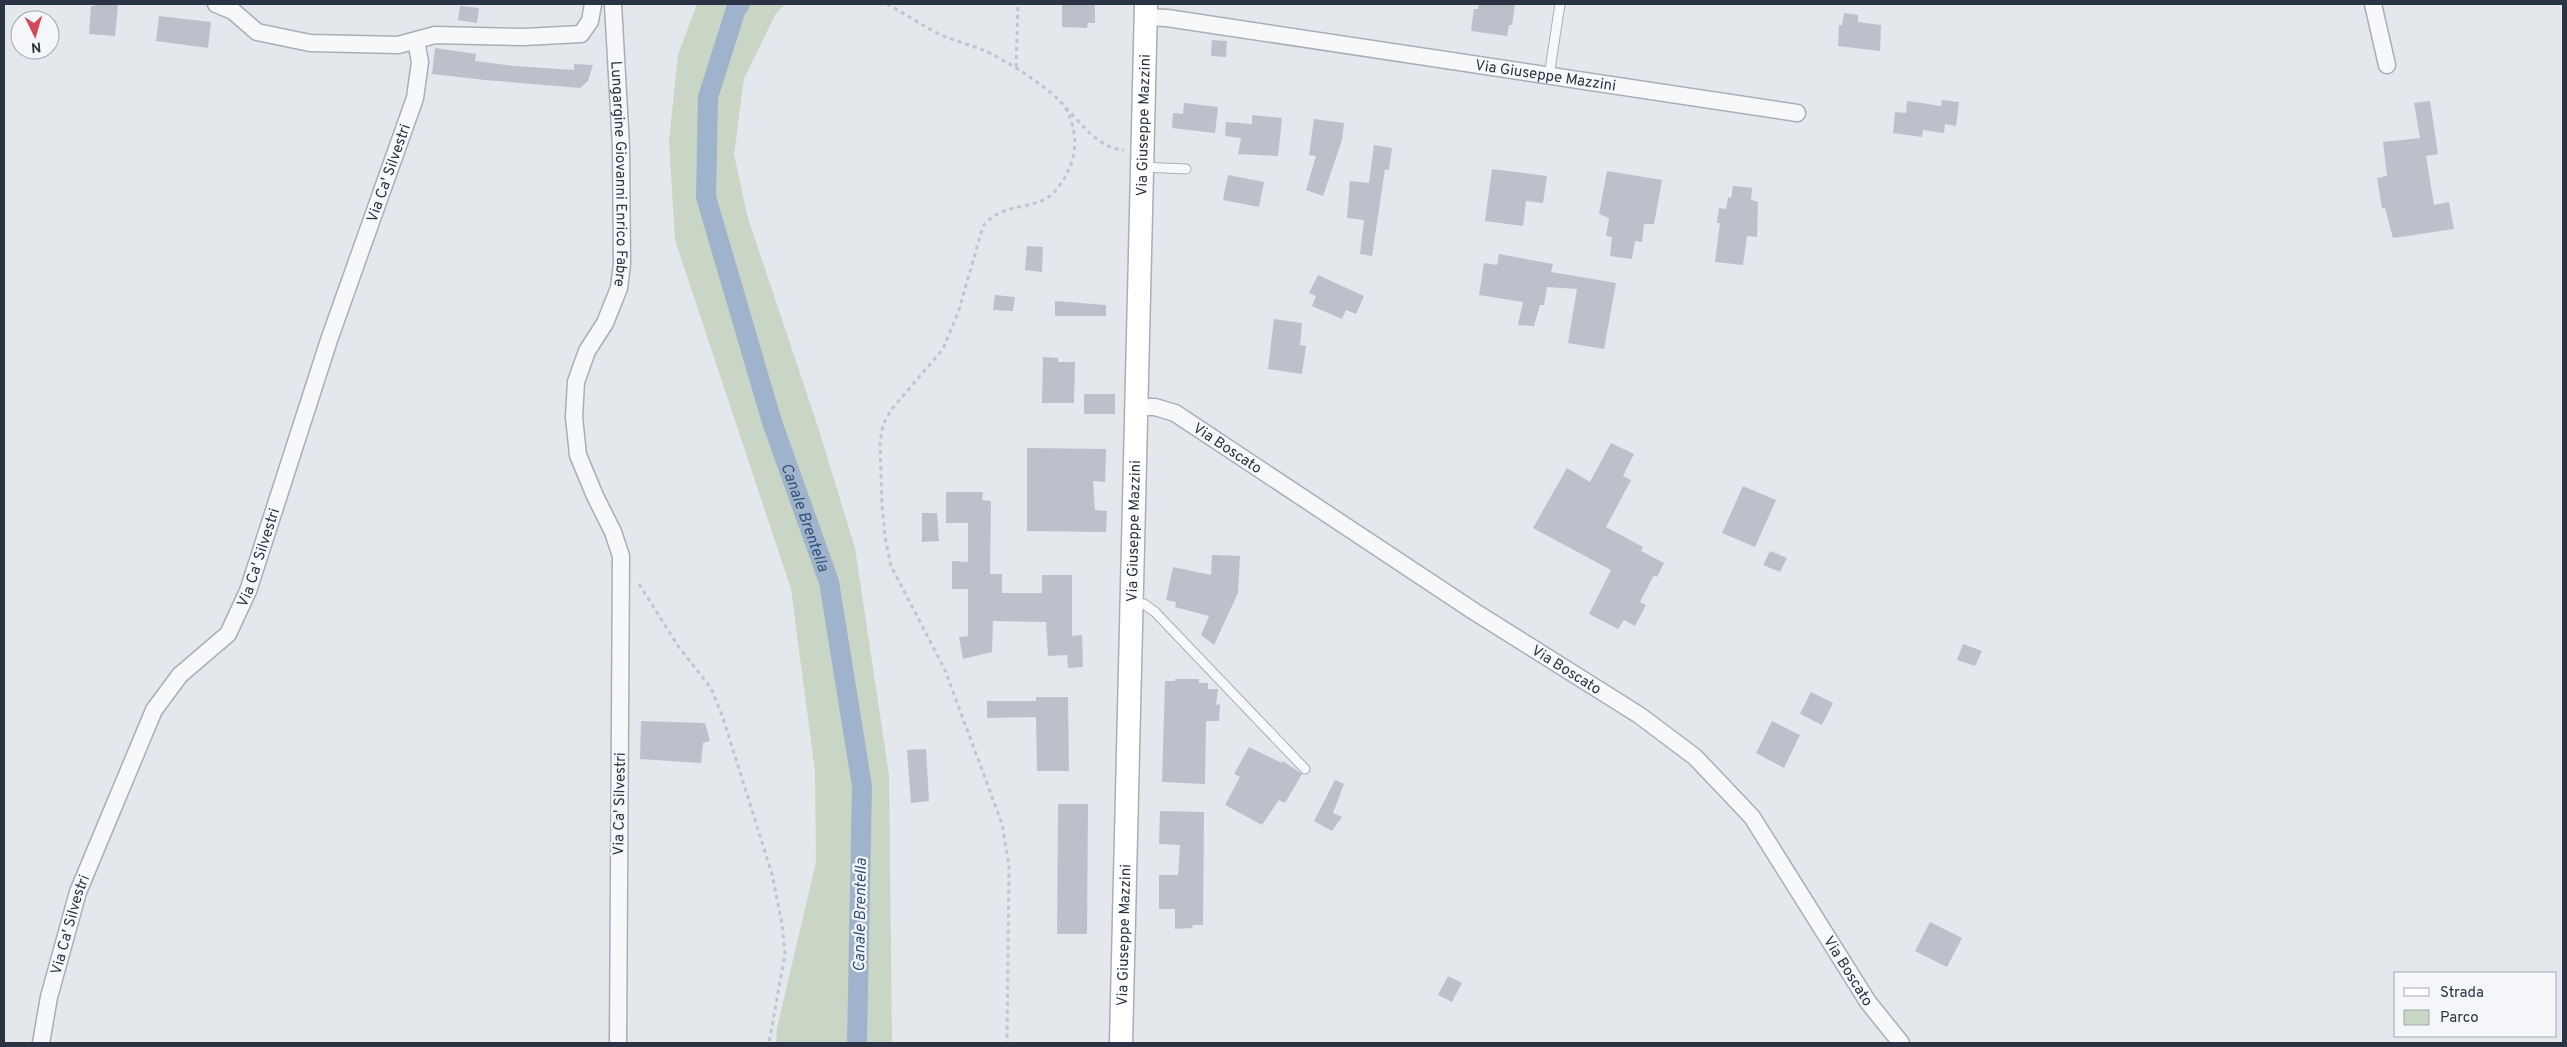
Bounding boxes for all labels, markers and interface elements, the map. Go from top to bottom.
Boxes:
north arrow [10,10,60,60]
text: N [30,38,42,55]
street label: Via Giuseppe Mazzini [1133,54,1156,197]
street label: Via Giuseppe Mazzini [1474,57,1617,97]
street label: Lungargine Giovanni Enrico Fabre [605,60,630,288]
street label: Via Ca' Silvestri [364,122,416,225]
street label: Via Boscato [1189,419,1265,479]
street label: Via Giuseppe Mazzini [1124,460,1146,603]
water label: Canale Brentella [775,461,833,575]
street label: Via Ca' Silvestri [234,506,285,611]
street label: Via Boscato [1527,642,1604,700]
street label: Via Ca' Silvestri [610,752,631,856]
water label: Canale Brentella [850,857,872,972]
street label: Via Giuseppe Mazzini [1114,864,1136,1006]
street label: Via Ca' Silvestri [48,872,95,977]
street label: Via Boscato [1818,933,1876,1010]
legend [2394,972,2557,1037]
text: Strada [2440,984,2484,1003]
text: Parco [2440,1009,2479,1028]

